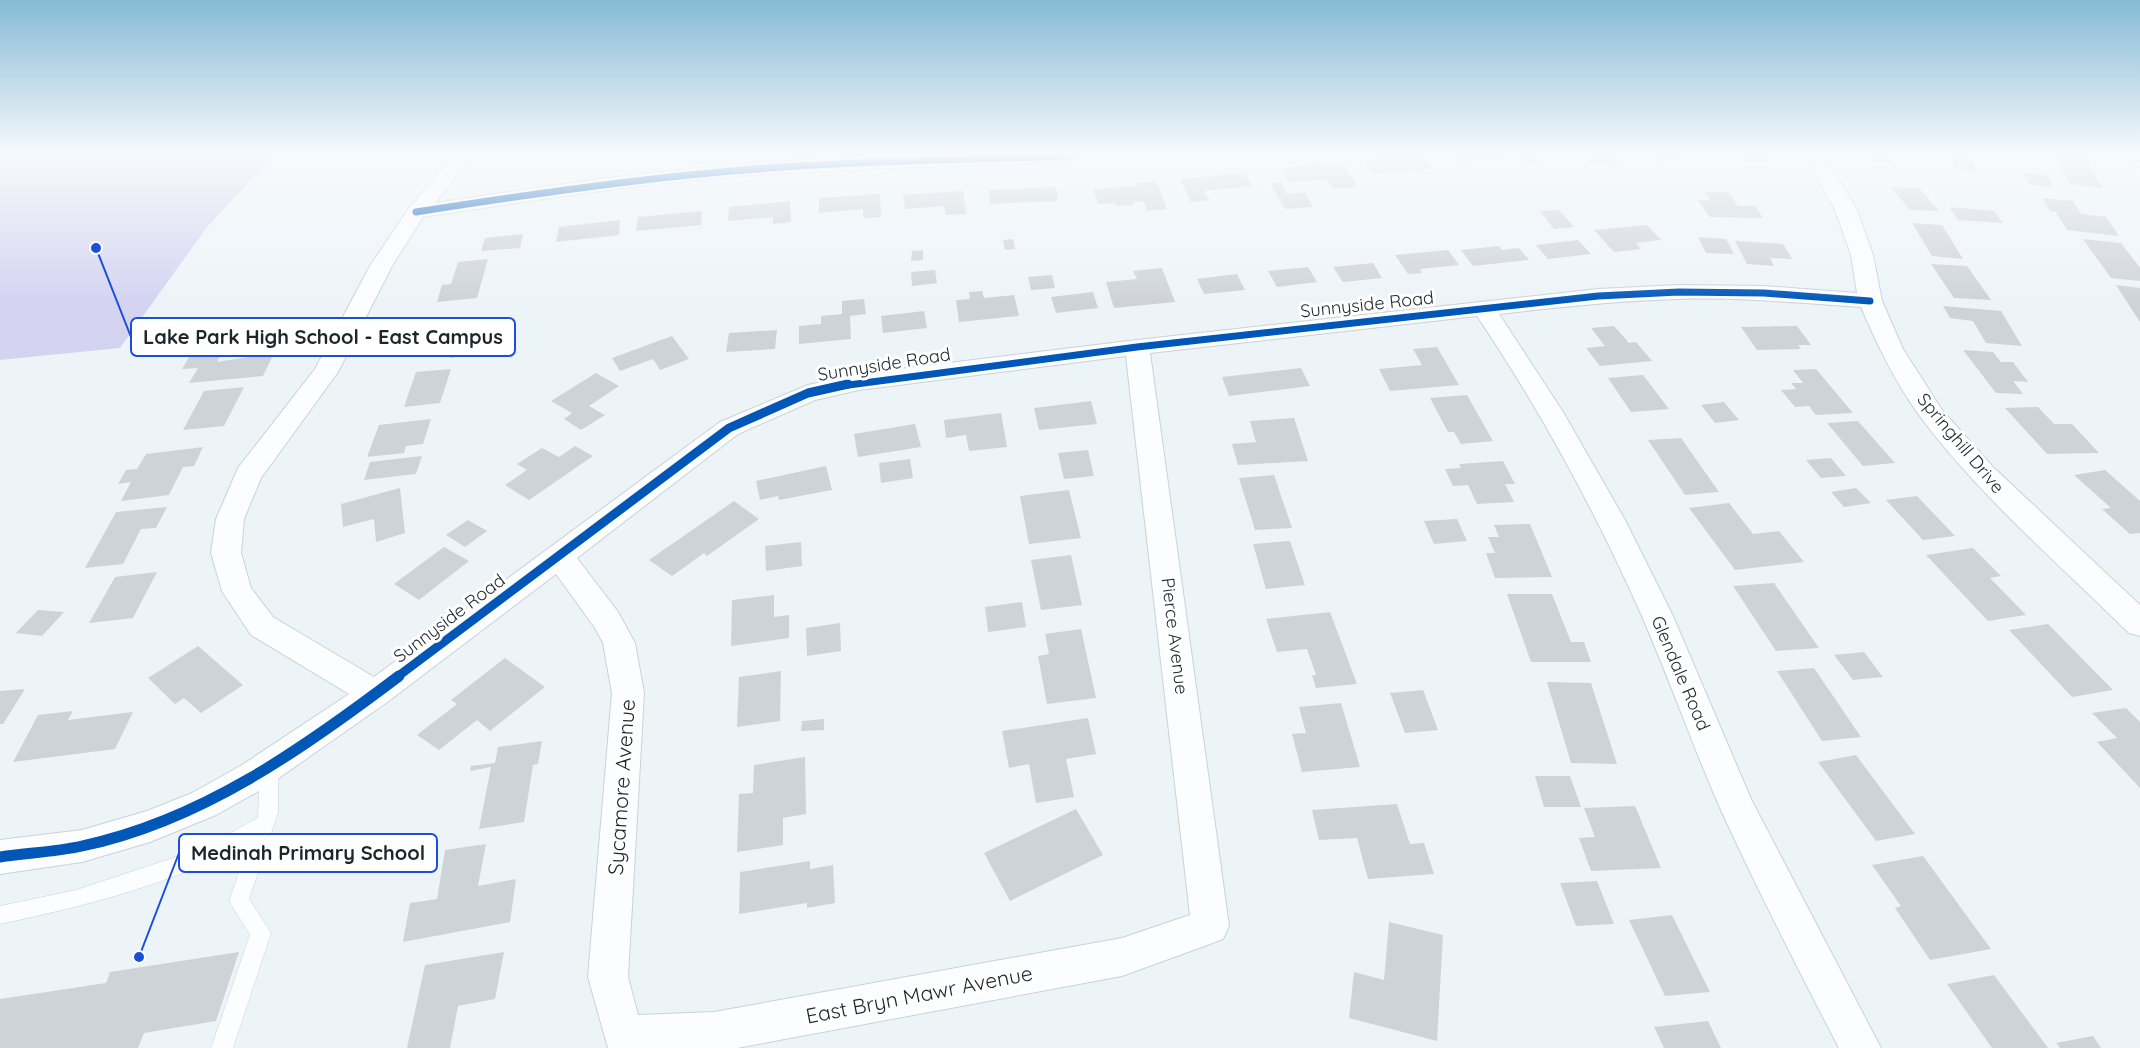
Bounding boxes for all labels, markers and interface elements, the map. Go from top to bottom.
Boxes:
street label: Sunnyside Road [1299,286,1435,322]
callout: Lake Park High School - East Campus [131,318,515,356]
text: Lake Park High School - East Campus [143,324,503,349]
street label: Sunnyside Road [816,342,952,386]
street label: Springhill Drive [1912,388,2010,498]
street label: Sunnyside Road [389,568,509,668]
street label: Pierce Avenue [1156,576,1194,696]
street label: Glendale Road [1646,612,1716,734]
street label: Sycamore Avenue [602,698,640,876]
callout: Medinah Primary School [179,834,437,872]
text: Medinah Primary School [191,840,425,865]
street label: East Bryn Mawr Avenue [803,959,1035,1029]

